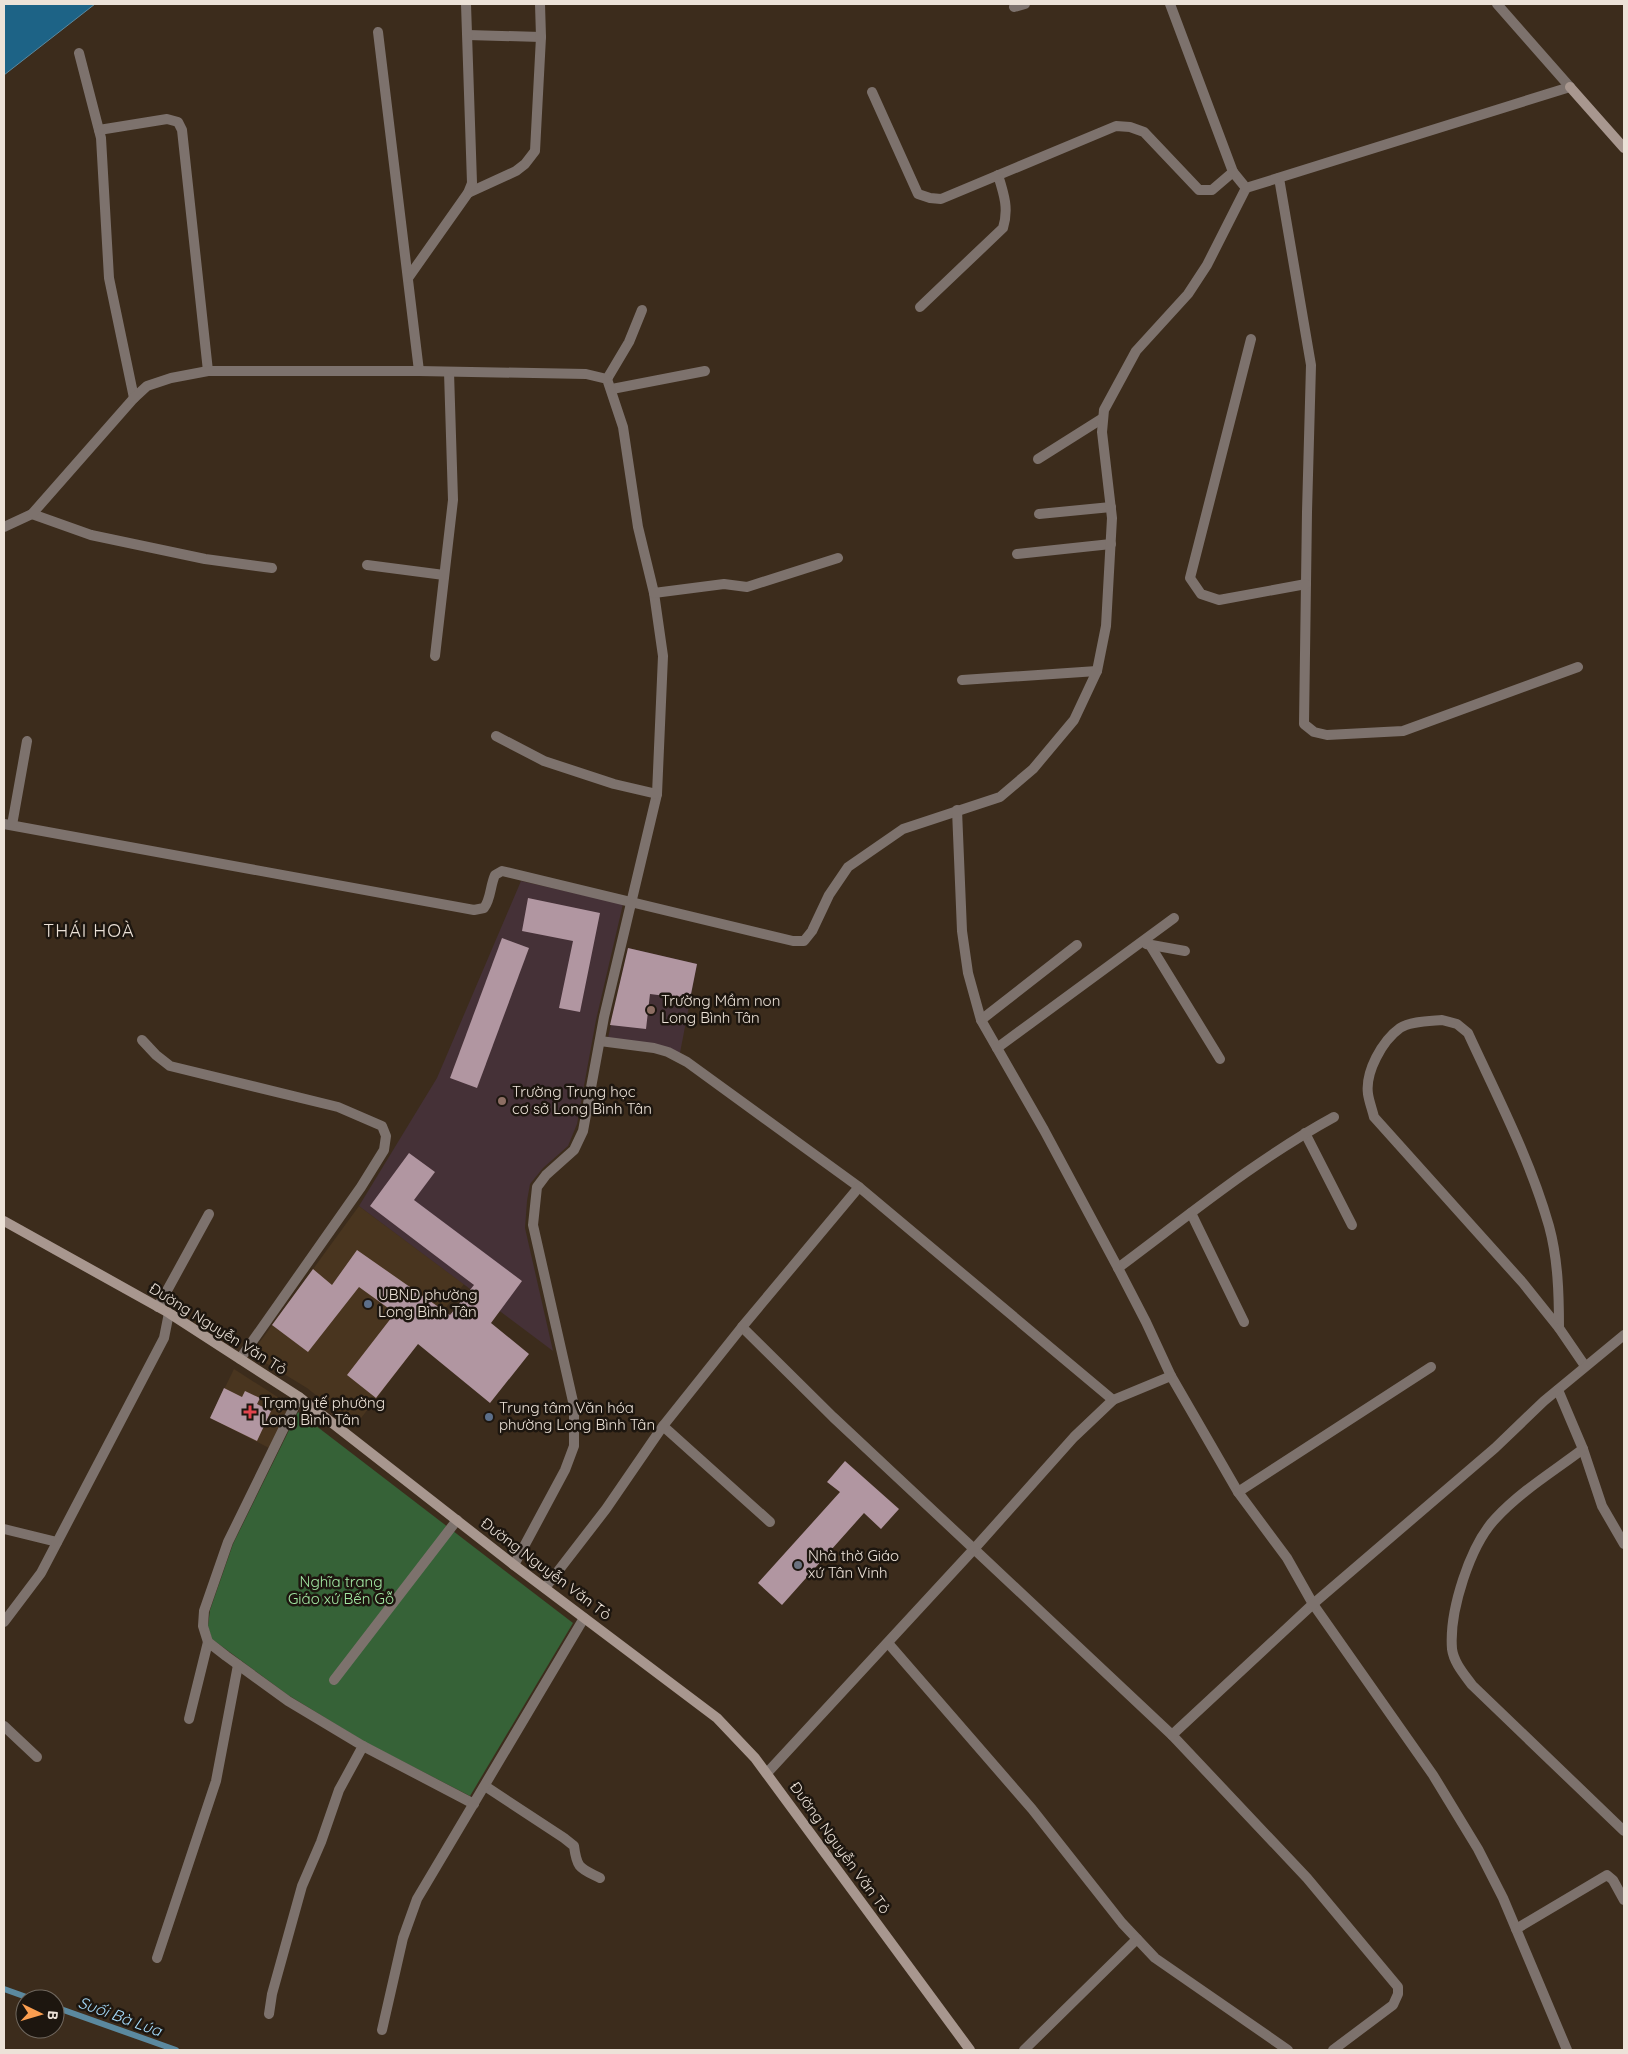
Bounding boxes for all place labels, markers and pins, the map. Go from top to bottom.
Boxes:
place label: Trường Mầm non Long Bình Tân [661,991,780,1027]
marker: Trường Mầm non Long Bình Tân [645,1004,657,1016]
place label: Trường Trung học cơ sở Long Bình Tân [512,1082,652,1118]
marker: Trường Trung học cơ sở Long Bình Tân [496,1095,508,1107]
place label: UBND phường Long Bình Tân [378,1285,478,1321]
marker: UBND phường Long Bình Tân [362,1298,374,1310]
place label: Trạm y tế phường Long Bình Tân [261,1393,385,1429]
place label: Trung tâm Văn hóa phường Long Bình Tân [499,1398,655,1434]
marker: Trạm y tế phường Long Bình Tân [243,1405,257,1419]
marker: Trung tâm Văn hóa phường Long Bình Tân [483,1411,495,1423]
place label: Nhà thờ Giáo xứ Tân Vinh [808,1546,899,1582]
marker: Nhà thờ Giáo xứ Tân Vinh [792,1559,804,1571]

